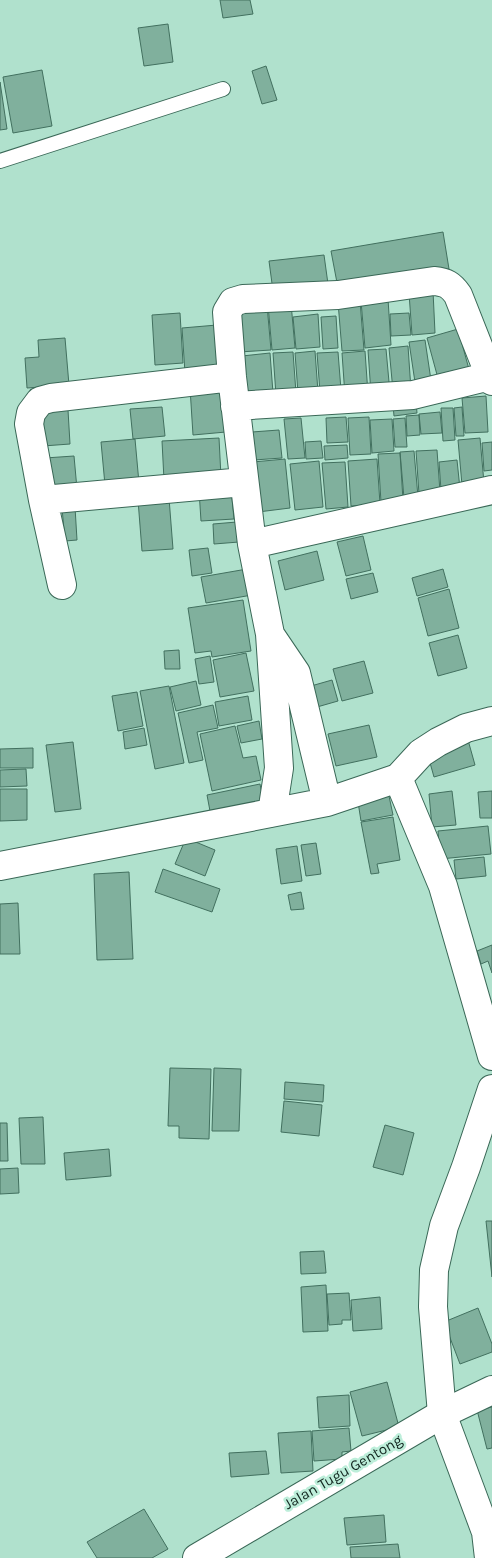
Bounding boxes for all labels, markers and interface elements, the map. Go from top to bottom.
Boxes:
street label: Jalan Tugu Gentong [281,1430,406,1513]

